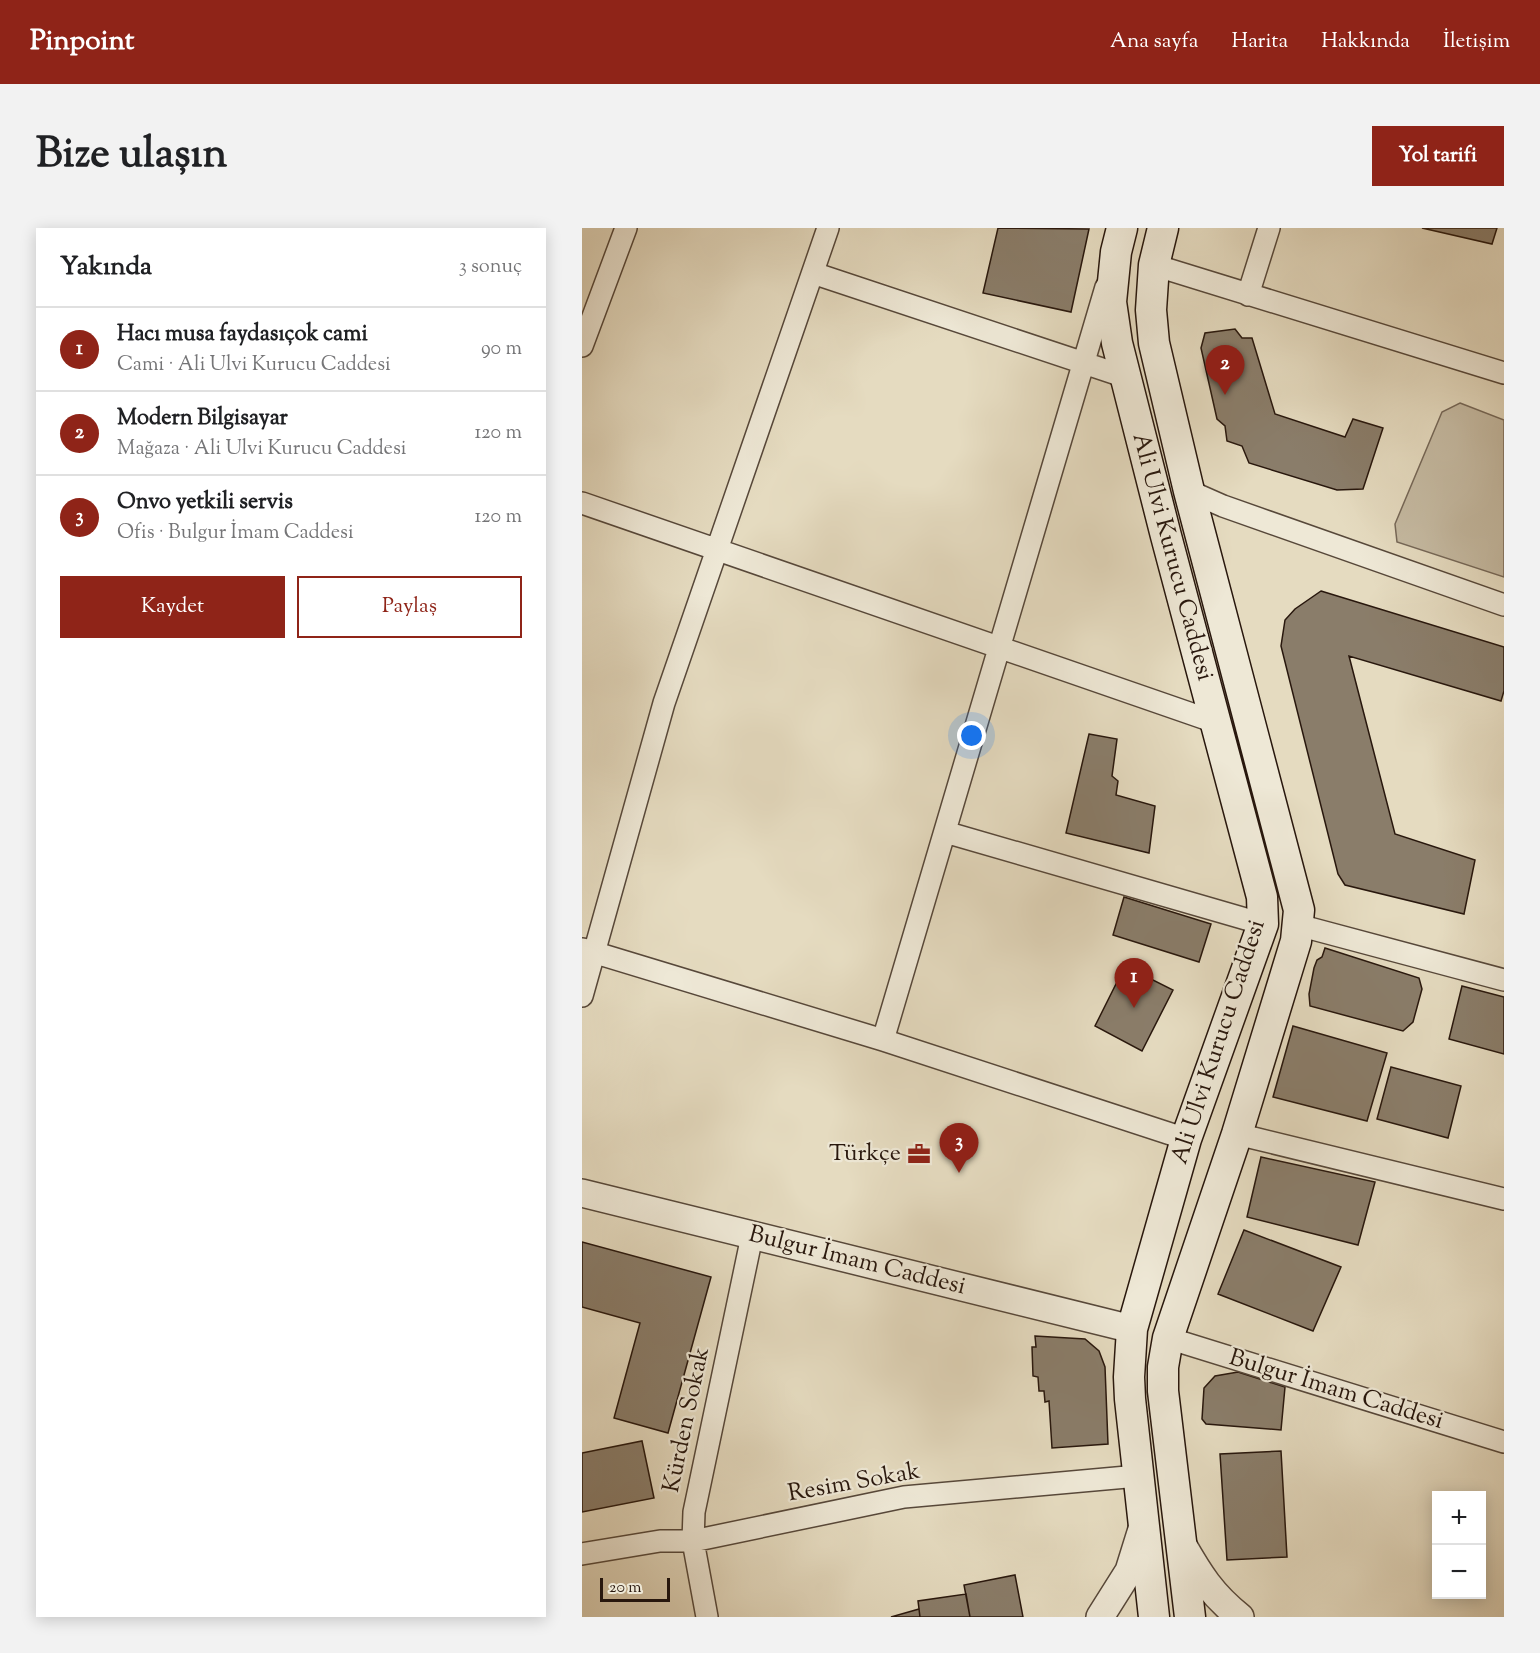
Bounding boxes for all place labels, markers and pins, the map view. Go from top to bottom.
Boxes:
pin: 2 [1206,346,1244,395]
pin: 1 [1114,958,1154,1008]
pin: 3 [940,1124,979,1173]
place label: Türkçe [829,1137,901,1171]
office icon: Türkçe [906,1141,932,1167]

